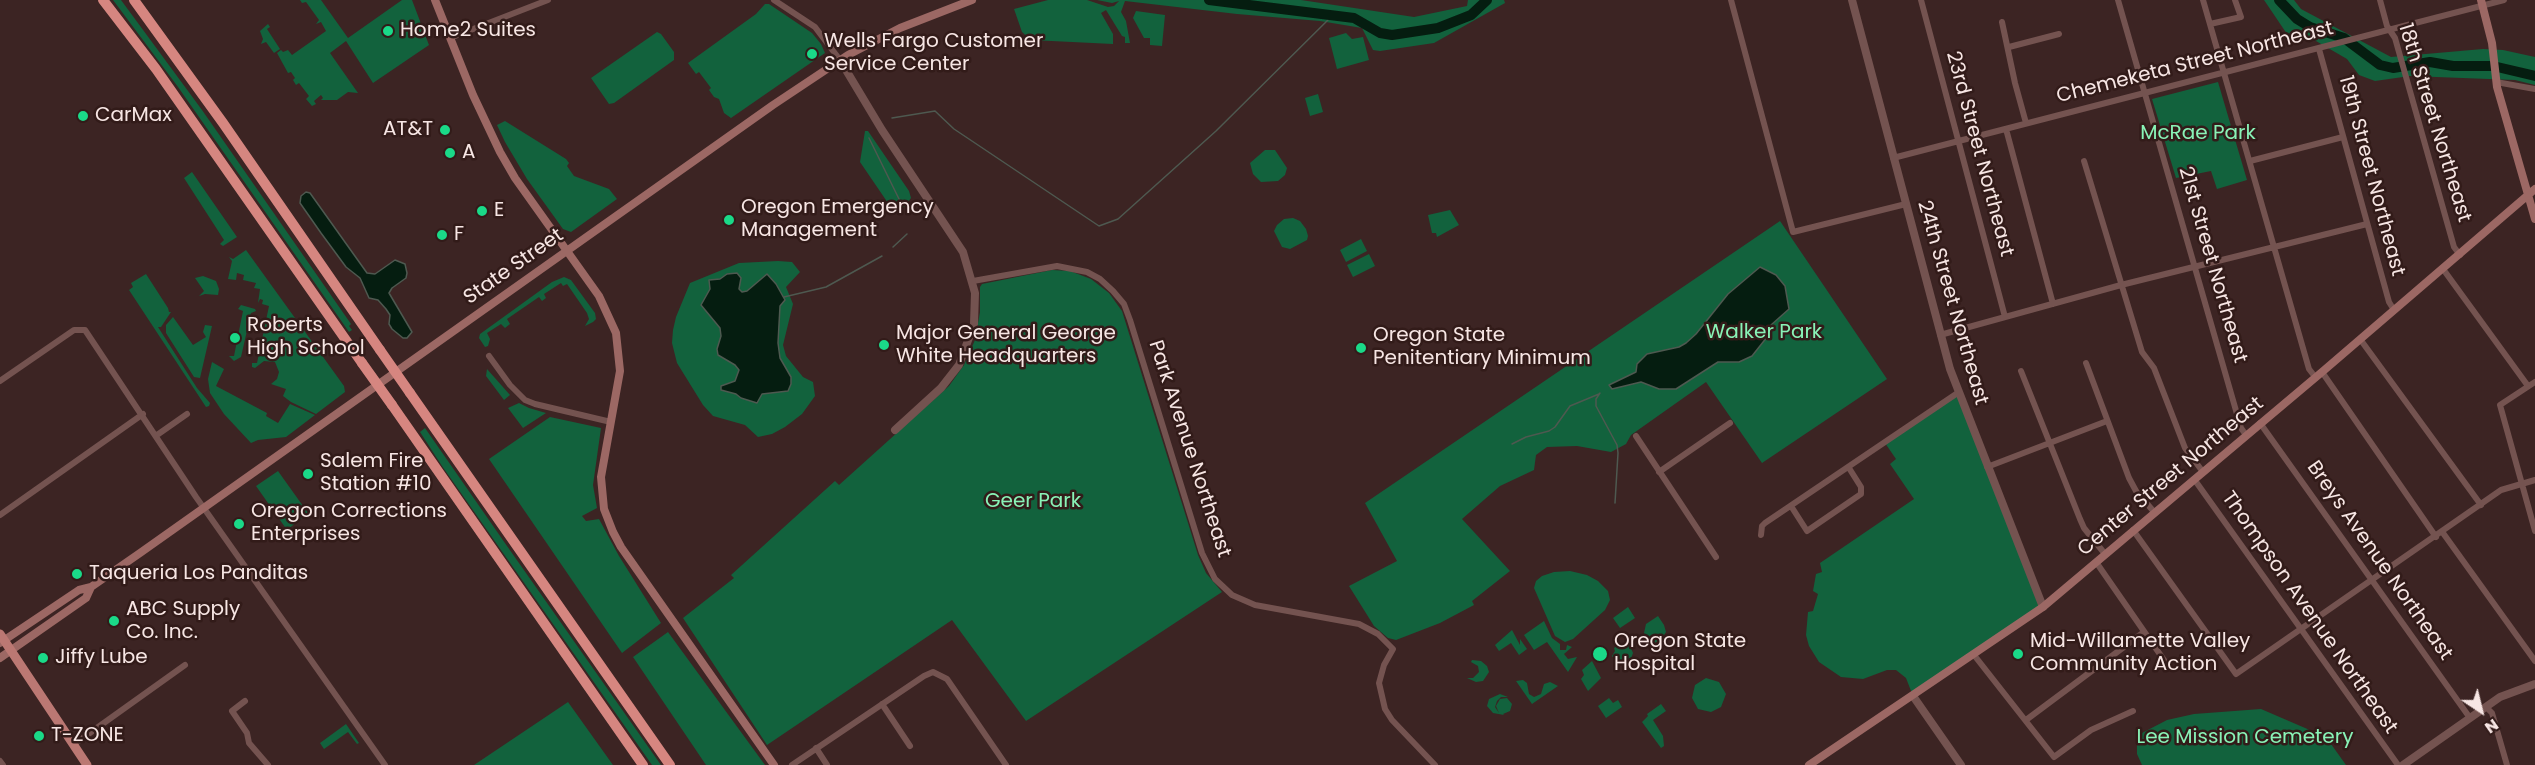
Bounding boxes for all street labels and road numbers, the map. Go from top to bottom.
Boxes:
street label: Chemeketa Street Northeast [2054,17,2336,109]
street label: 18th Street Northeast [2392,21,2476,225]
street label: 23rd Street Northeast [1940,49,2018,259]
street label: 19th Street Northeast [2333,73,2409,279]
street label: 21st Street Northeast [2173,164,2251,366]
street label: 24th Street Northeast [1911,198,1993,408]
street label: State Street [460,224,568,310]
street label: Park Avenue Northeast [1143,337,1235,561]
street label: Center Street Northeast [2073,392,2269,562]
street label: Breys Avenue Northeast [2301,457,2457,665]
street label: Thompson Avenue Northeast [2216,487,2402,739]

